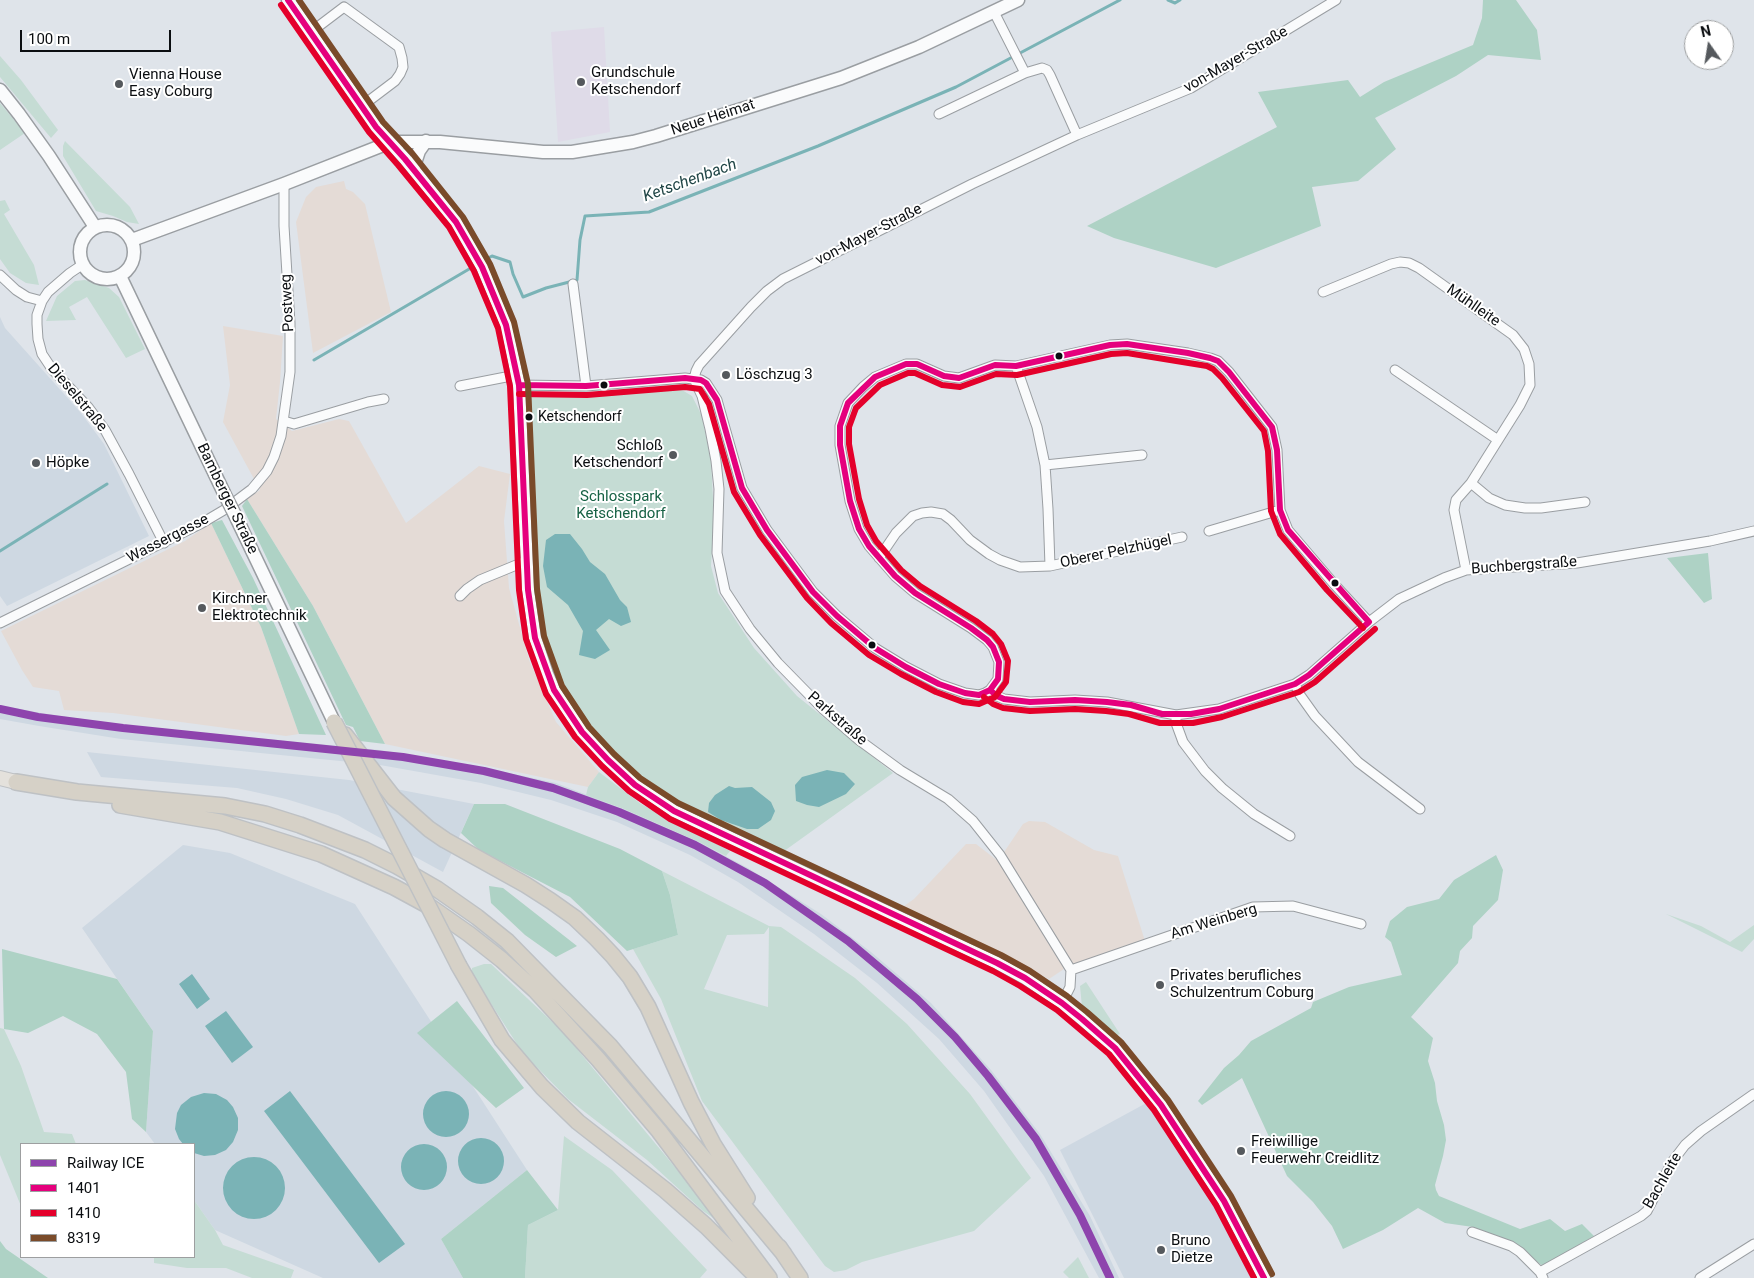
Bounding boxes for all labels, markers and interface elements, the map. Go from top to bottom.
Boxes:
scale bar [22,20,174,52]
north arrow [1684,20,1734,70]
text: N [1699,22,1712,40]
street label: von-Mayer-Straße [1181,23,1291,97]
text: 100 m [28,30,70,48]
place label: Grundschule Ketschendorf [591,64,681,99]
place label: Vienna House Easy Coburg [129,66,222,101]
marker: Grundschule Ketschendorf [575,76,587,88]
marker: Vienna House Easy Coburg [113,78,125,90]
street label: Neue Heimat [669,96,757,140]
water label: Ketschenbach [641,155,739,207]
street label: von-Mayer-Straße [813,200,925,270]
street label: Postweg [277,273,299,333]
street label: Mühlleite [1443,281,1503,331]
unlabelled marker [1054,351,1064,361]
street label: Dieselstraße [43,360,111,436]
place label: Löschzug 3 [736,366,813,384]
marker: Löschzug 3 [720,369,732,381]
unlabelled marker [599,380,609,390]
place label: Ketschendorf [538,409,622,425]
marker: Ketschendorf [524,412,534,422]
place label: Schloß Ketschendorf [573,437,663,472]
street label: Bamberger Straße [192,441,262,557]
marker: Schloß Ketschendorf [667,449,679,461]
place label: Höpke [46,454,89,472]
marker: Höpke [30,457,42,469]
park label: Schlosspark Ketschendorf [576,488,666,523]
street label: Wassergasse [124,511,212,567]
street label: Oberer Pelzhügel [1059,531,1173,573]
street label: Buchbergstraße [1471,553,1577,579]
unlabelled marker [1330,578,1340,588]
place label: Kirchner Elektrotechnik [212,590,307,625]
marker: Kirchner Elektrotechnik [196,602,208,614]
unlabelled marker [867,640,877,650]
street label: Parkstraße [804,688,870,750]
street label: Am Weinberg [1169,900,1259,944]
place label: Privates berufliches Schulzentrum Coburg [1170,967,1314,1002]
marker: Privates berufliches Schulzentrum Coburg [1154,979,1166,991]
place label: Freiwillige Feuerwehr Creidlitz [1251,1133,1379,1168]
legend [20,1143,195,1258]
marker: Freiwillige Feuerwehr Creidlitz [1235,1145,1247,1157]
street label: Bachleite [1640,1150,1686,1212]
text: Railway ICE [67,1154,144,1172]
text: 1401 [67,1179,101,1197]
text: 1410 [67,1204,101,1222]
text: 8319 [67,1229,101,1247]
place label: Bruno Dietze [1171,1232,1213,1267]
marker: Bruno Dietze [1155,1244,1167,1256]

